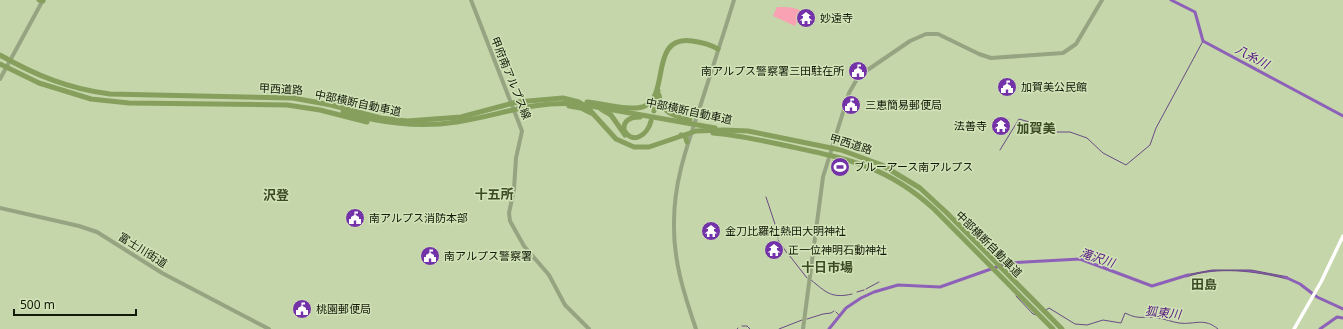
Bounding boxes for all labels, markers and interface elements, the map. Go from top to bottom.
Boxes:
temple icon: 妙遠寺 [795,7,817,29]
place label: 妙遠寺 [820,10,853,25]
street label: 甲府南アルプス線 [488,34,535,121]
water label: 八糸川 [1232,41,1274,73]
public building icon: 南アルプス警察署三田駐在所 [847,60,869,82]
place label: 南アルプス警察署三田駐在所 [701,63,845,78]
public building icon: 加賀美公民館 [996,76,1018,98]
place label: 加賀美公民館 [1021,79,1087,94]
street label: 甲西道路 [259,80,303,97]
street label: 中部横断自動車道 [314,86,403,119]
street label: 中部横断自動車道 [645,94,734,127]
public building icon: 三恵簡易郵便局 [840,94,862,116]
place label: 三恵簡易郵便局 [865,97,942,112]
temple icon: 法善寺 [990,115,1012,137]
place label: 法善寺 [954,118,987,133]
district label: 加賀美 [1016,119,1056,137]
street label: 甲西道路 [828,130,874,157]
sports icon: ブルーアース南アルプス [829,156,851,178]
place label: ブルーアース南アルプス [854,159,973,174]
district label: 十五所 [474,185,514,203]
district label: 沢登 [263,186,289,204]
public building icon: 南アルプス消防本部 [344,207,366,229]
street label: 中部横断自動車道 [953,207,1026,280]
place label: 南アルプス消防本部 [369,210,468,225]
temple icon: 金刀比羅社熱田大明神社 [700,220,722,242]
place label: 金刀比羅社熱田大明神社 [725,223,846,238]
street label: 富士川街道 [116,229,171,271]
temple icon: 正一位神明石動神社 [763,239,785,261]
place label: 正一位神明石動神社 [788,242,887,257]
water label: 滝沢川 [1077,244,1119,272]
public building icon: 南アルプス警察署 [419,245,441,267]
place label: 南アルプス警察署 [444,248,532,263]
district label: 十日市場 [801,258,853,276]
district label: 田島 [1191,275,1217,293]
scale bar [14,291,136,317]
text: 500 m [20,296,55,313]
public building icon: 桃園郵便局 [291,298,313,320]
place label: 桃園郵便局 [316,301,371,316]
water label: 狐東川 [1144,302,1184,323]

